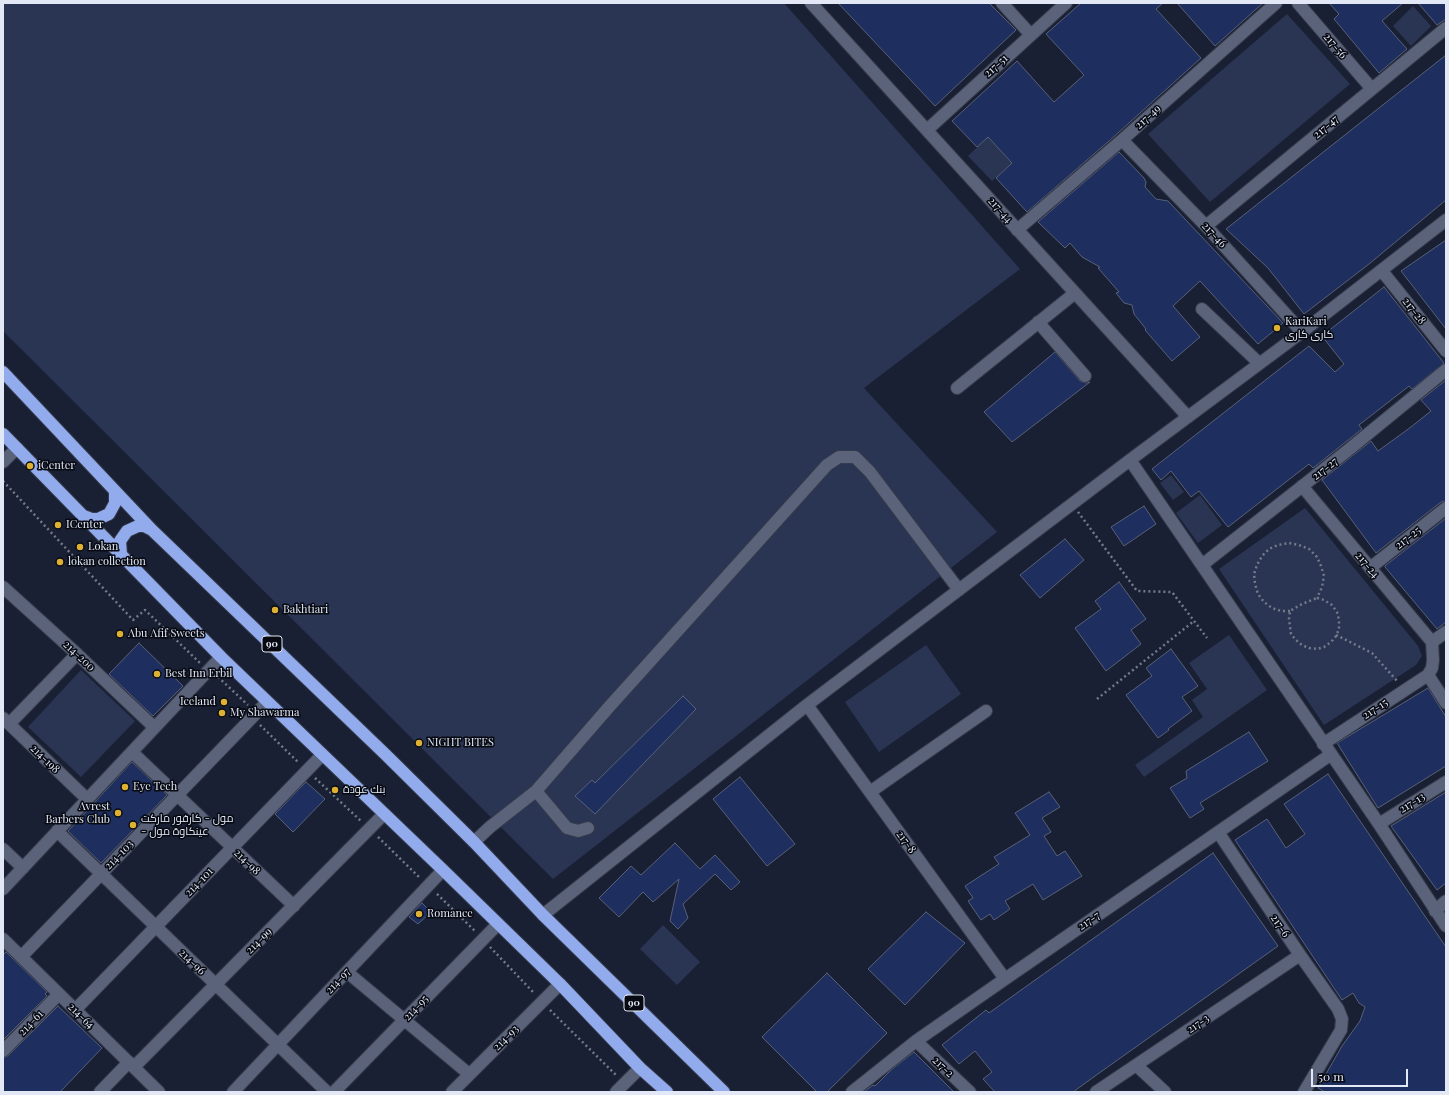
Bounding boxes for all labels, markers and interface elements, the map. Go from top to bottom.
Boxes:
street label: 217-56 [1320,30,1350,62]
street label: 217-51 [981,52,1011,80]
street label: 217-49 [1132,102,1164,132]
street label: 217-47 [1311,113,1341,141]
street label: 217-44 [985,194,1015,226]
street label: 217-46 [1199,219,1229,251]
street label: 217-28 [1400,295,1428,327]
place label: KariKari کاری کاری [1285,315,1333,341]
marker: KariKari کاری کاری [1272,323,1282,333]
street label: 217-27 [1310,455,1340,483]
place label: iCenter [38,459,75,473]
marker: iCenter [25,461,35,471]
place label: ICenter [66,518,104,532]
marker: ICenter [53,520,63,530]
street label: 217-25 [1393,524,1423,552]
place label: Lokan [88,540,118,554]
marker: Lokan [75,542,85,552]
street label: 217-24 [1352,549,1382,581]
place label: lokan collection [68,555,146,569]
marker: lokan collection [55,557,65,567]
place label: Bakhtiari [283,603,328,617]
marker: Bakhtiari [270,605,280,615]
place label: Abu Afif Sweets [128,627,205,641]
marker: Abu Afif Sweets [115,629,125,639]
road number: 90 [262,636,282,652]
street label: 214-200 [60,638,98,674]
place label: Best Inn Erbil [165,667,233,681]
marker: Best Inn Erbil [152,669,162,679]
place label: Iceland [180,695,216,709]
street label: 217-15 [1360,696,1390,722]
marker: Iceland [219,697,229,707]
place label: My Shawarma [230,706,300,720]
marker: My Shawarma [217,708,227,718]
place label: NIGHT BITES [427,736,494,750]
marker: NIGHT BITES [414,738,424,748]
street label: 214-198 [28,742,62,776]
place label: Eye Tech [133,780,177,794]
marker: Eye Tech [120,782,130,792]
place label: بنك عودة [343,783,386,797]
marker: بنك عودة [330,785,340,795]
street label: 217-13 [1397,790,1427,816]
place label: Avrest Barbers Club [45,800,110,826]
marker: Avrest Barbers Club [113,808,123,818]
place label: مول - كارفور ماركت - عينكاوة مول [141,812,233,838]
marker: مول - كارفور ماركت - عينكاوة مول [128,820,138,830]
street label: 217-8 [893,828,919,856]
street label: 214-103 [102,838,136,872]
street label: 214-98 [231,846,263,878]
street label: 214-101 [182,865,216,899]
place label: Romance [427,907,473,921]
marker: Romance [414,909,424,919]
street label: 217-7 [1076,909,1102,933]
street label: 217-6 [1268,912,1292,940]
street label: 214-99 [243,925,275,957]
street label: 214-96 [176,946,208,978]
street label: 214-97 [323,965,353,997]
street label: 214-95 [401,992,431,1024]
road number: 90 [624,995,644,1011]
street label: 214-64 [65,1000,97,1032]
street label: 214-61 [16,1008,46,1038]
street label: 217-3 [1184,1012,1212,1036]
street label: 214-93 [490,1022,522,1054]
street label: 217-2 [930,1054,956,1080]
scale bar [1313,1061,1410,1087]
text: 50 m [1318,1068,1344,1084]

